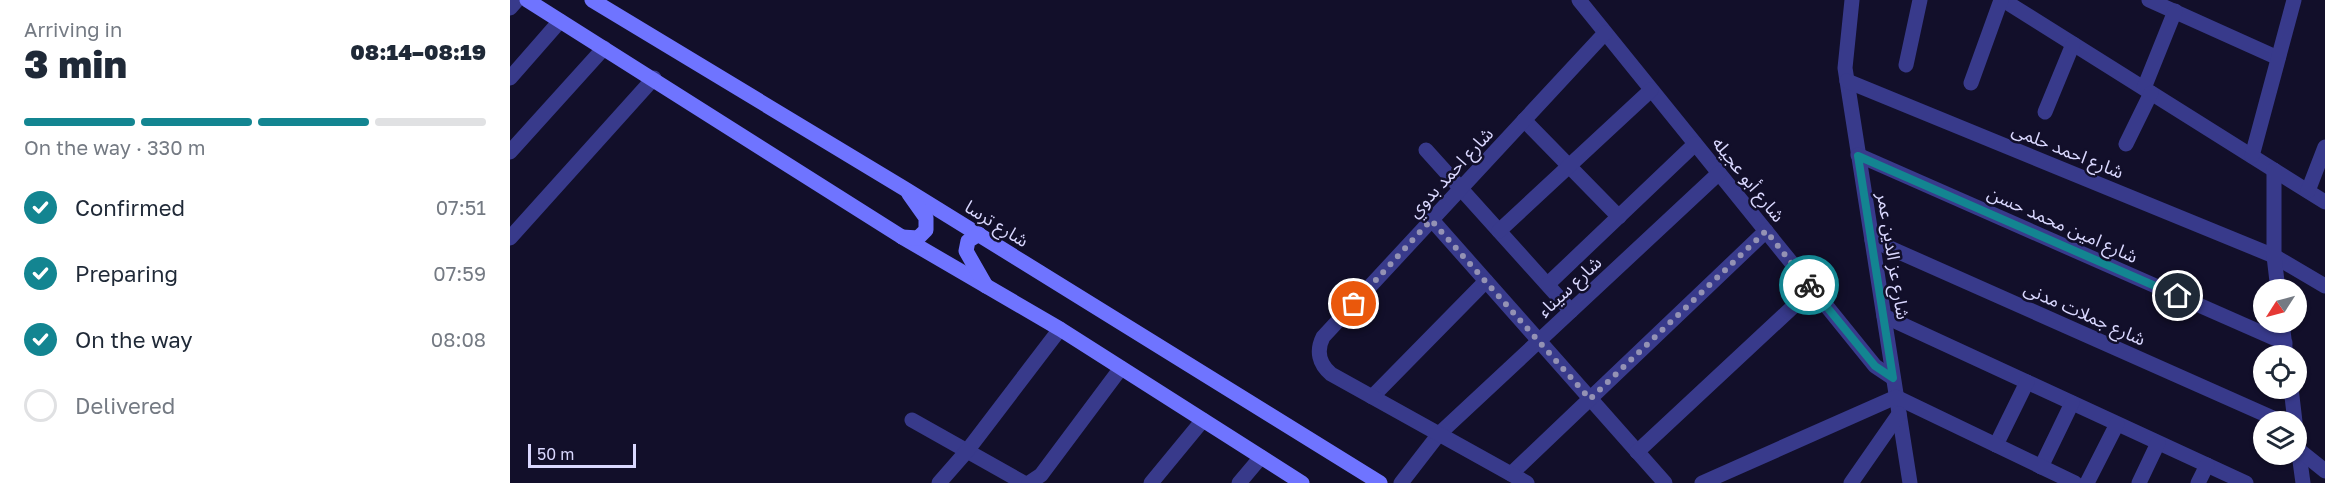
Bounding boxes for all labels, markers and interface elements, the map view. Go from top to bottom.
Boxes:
text: Arriving in [24,17,122,41]
text: 08:14–08:19 [350,38,486,65]
text: 3 min [24,40,127,87]
street label: شارع احمد حلمى [2007,118,2127,186]
street label: شارع احمد بدوي [1403,122,1500,224]
street label: شارع أبو عجيله [1705,132,1790,228]
text: On the way · 330 m [24,135,205,159]
street label: شارع امين محمد حسن [1983,181,2142,271]
street label: شارع عز الدين عمر [1869,190,1915,322]
icon: check [24,191,57,224]
text: Confirmed [75,194,185,221]
text: 07:51 [436,195,486,219]
street label: شارع ترسا [959,195,1033,255]
street label: شارع سيناء [1533,251,1608,324]
courier [1779,255,1839,315]
icon: check [24,257,57,290]
text: Preparing [75,260,178,287]
text: 07:59 [433,261,486,285]
icon: bike [1793,269,1826,302]
pin [2152,270,2203,321]
street label: شارع جملات مدنى [2019,276,2149,353]
pin [1328,278,1379,329]
icon: home [2161,279,2194,312]
north arrow [2253,279,2307,333]
map controls [2253,279,2307,465]
icon: bag [1337,287,1370,320]
icon: check [24,323,57,356]
text: On the way [75,326,193,353]
text: 08:08 [431,327,486,351]
button: locate [2253,345,2307,399]
text: Delivered [75,392,175,419]
button: layers [2253,411,2307,465]
scale bar [528,441,636,468]
text: 50 m [537,444,574,464]

